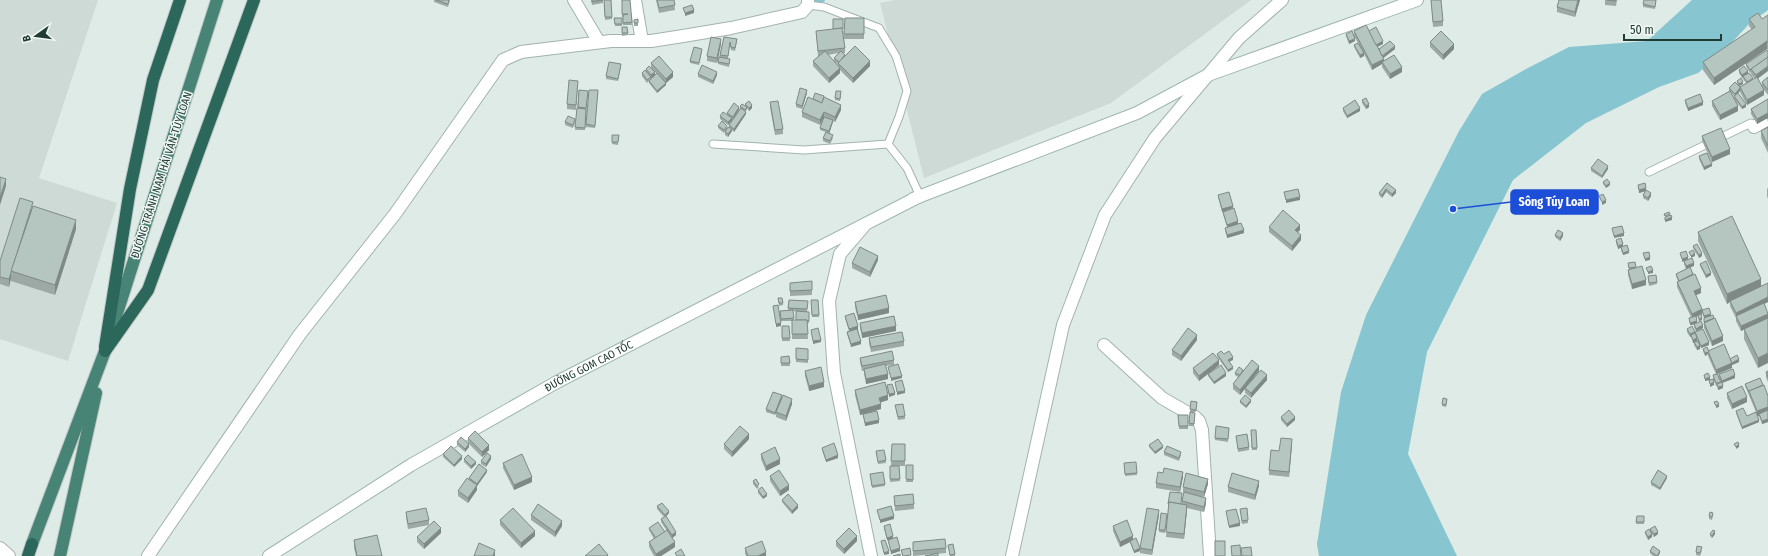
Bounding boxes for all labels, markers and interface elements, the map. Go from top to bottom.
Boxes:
north arrow [16,16,56,56]
scale bar [1624,16,1721,42]
text: 50 m [1630,23,1654,37]
text: B [20,34,34,43]
street label: ĐƯỜNG TRÁNH NAM HẢI VÂN-TÚY LOAN [127,90,195,260]
callout: Sông Túy Loan [1511,190,1598,214]
text: Sông Túy Loan [1518,195,1590,209]
street label: ĐƯỜNG GOM CAO TỐC [542,338,635,395]

